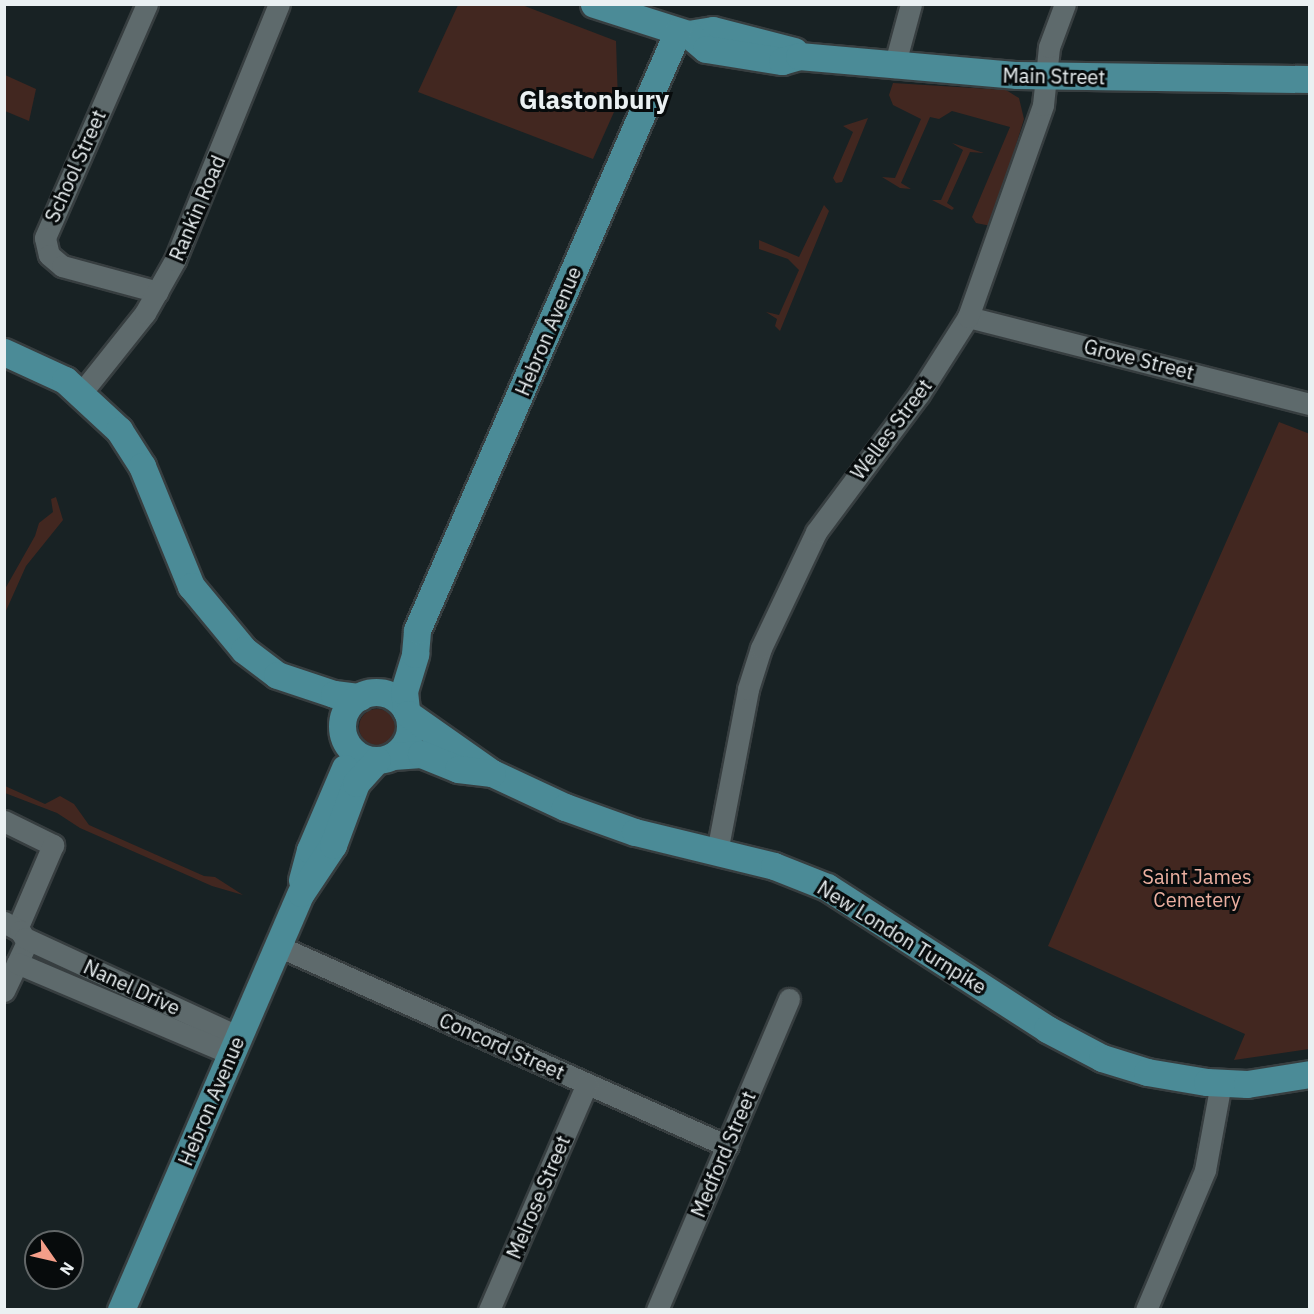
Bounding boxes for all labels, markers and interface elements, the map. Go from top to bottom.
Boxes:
street label: Main Street [1002,63,1106,89]
district label: Glastonbury [519,84,669,116]
street label: School Street [40,106,110,226]
street label: Rankin Road [164,152,230,264]
street label: Hebron Avenue [510,263,586,399]
street label: Grove Street [1082,334,1196,384]
street label: Welles Street [845,374,937,484]
park label: Saint James Cemetery [1142,865,1252,912]
street label: New London Turnpike [813,875,991,999]
street label: Nanel Drive [80,954,184,1020]
street label: Concord Street [436,1008,568,1084]
street label: Hebron Avenue [173,1033,249,1169]
street label: Medford Street [686,1087,760,1221]
street label: Melrose Street [501,1132,575,1262]
north arrow [24,1230,84,1290]
text: N [56,1259,79,1279]

